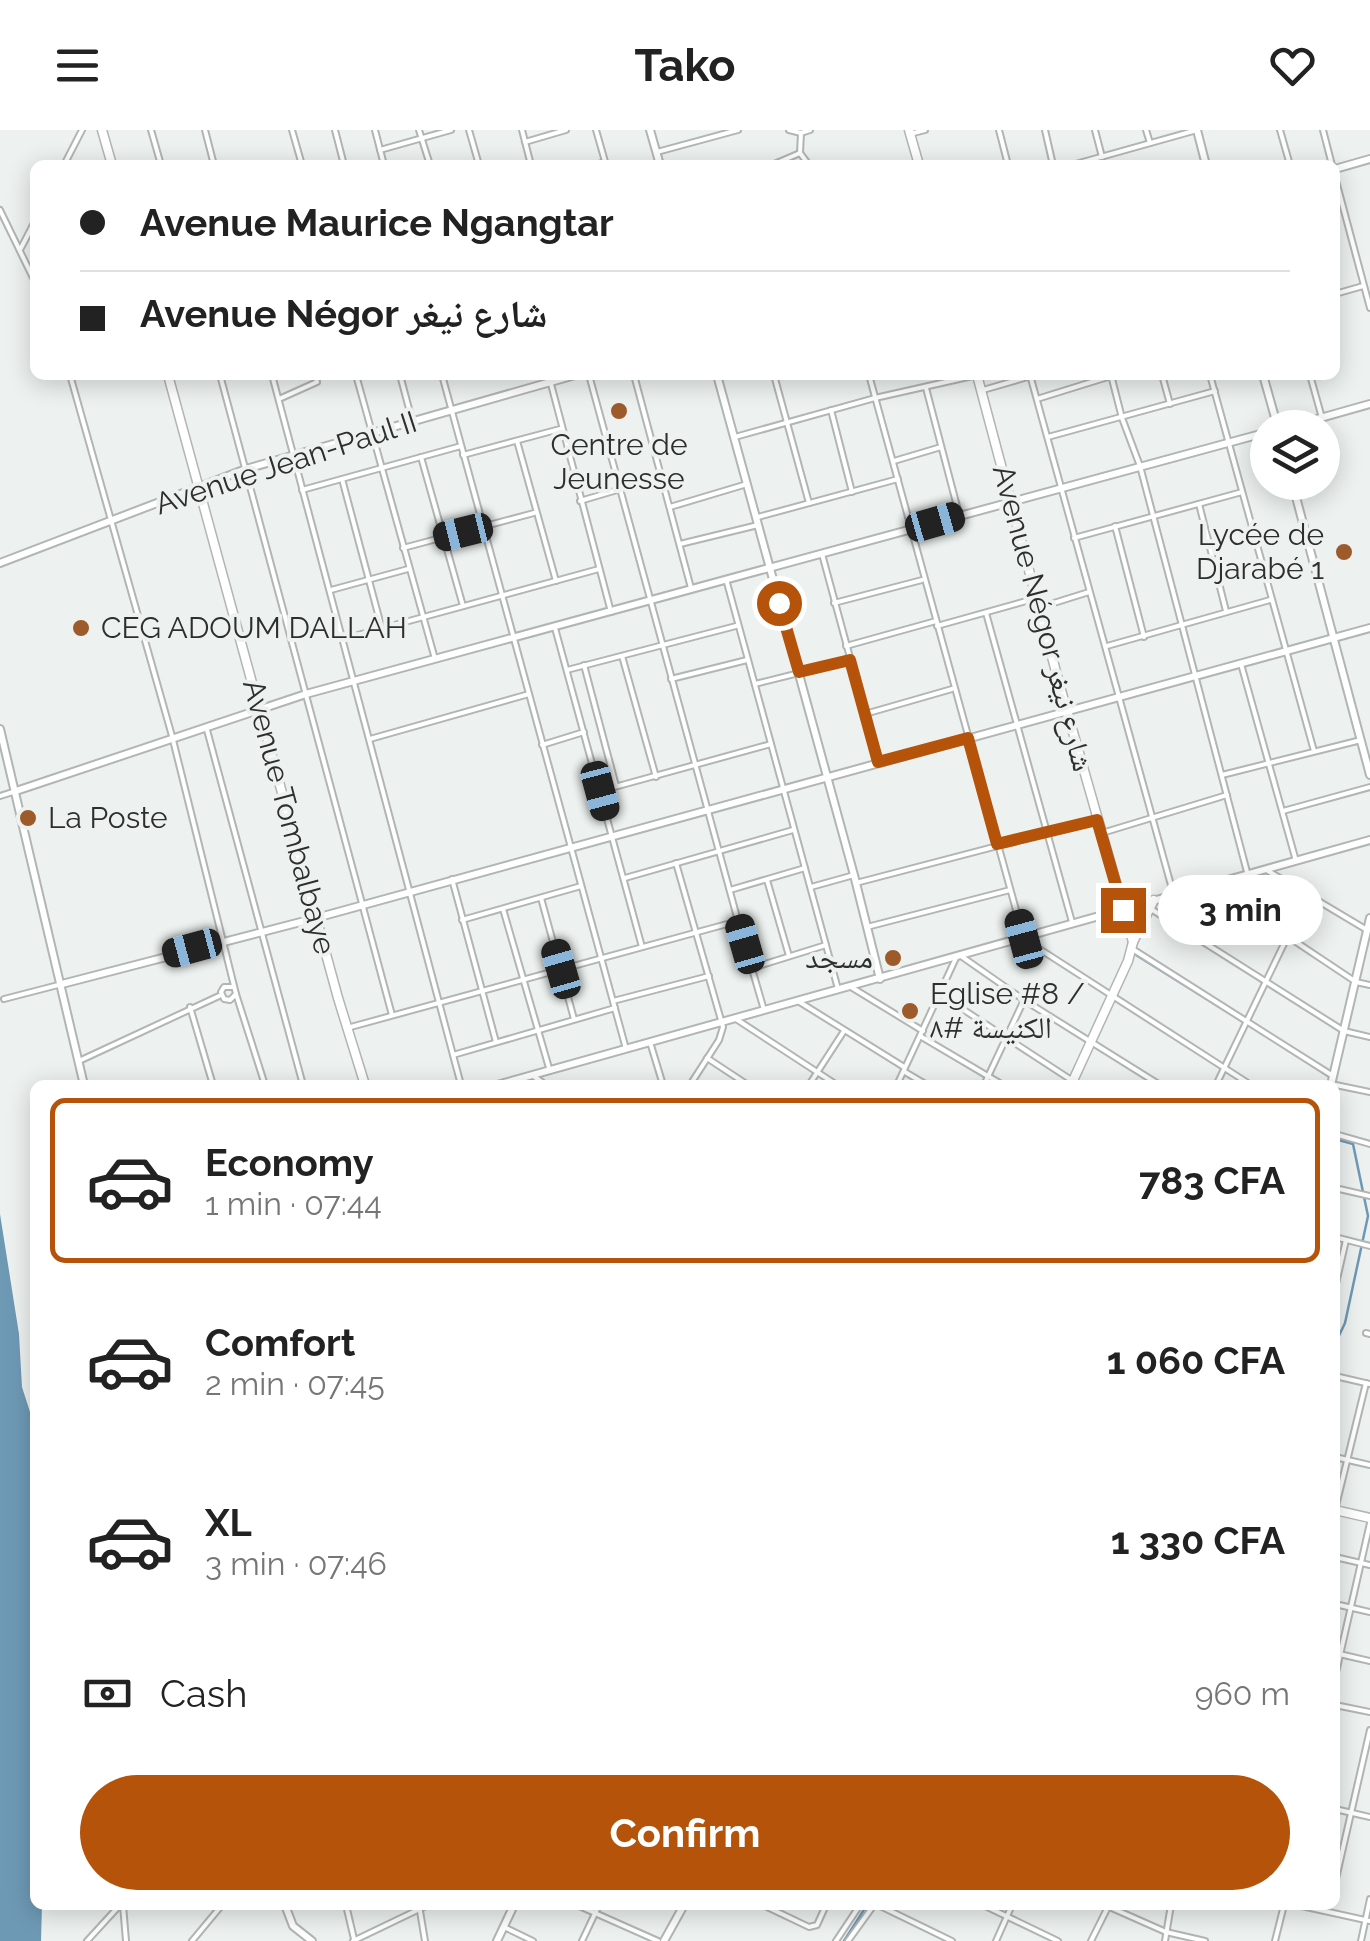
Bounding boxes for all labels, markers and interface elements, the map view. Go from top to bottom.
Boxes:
icon: menu [50,38,105,93]
icon: heart [1265,38,1320,93]
text: Tako [634,39,736,92]
text: Avenue Maurice Ngangtar [140,200,614,245]
text: Avenue Négor شارع نيغر [140,291,547,336]
marker: Centre de Jeunesse [608,400,630,422]
street label: Avenue Jean-Paul II [151,404,421,521]
map controls [1250,410,1340,500]
button: layers [1250,410,1340,500]
place label: Centre de Jeunesse [550,427,688,496]
street label: Avenue Négor شارع نيغر [984,461,1101,775]
car [902,499,968,545]
car [430,510,496,554]
place label: Lycée de Djarabé 1 [1196,517,1324,586]
marker: Lycée de Djarabé 1 [1333,541,1355,563]
route start [757,581,802,626]
place label: CEG ADOUM DALLAH [101,610,407,645]
marker: CEG ADOUM DALLAH [70,617,92,639]
street label: Avenue Tombalbaye [236,676,343,958]
car [578,758,622,824]
place label: La Poste [48,800,168,835]
marker: La Poste [17,807,39,829]
callout: 3 min [1158,875,1323,945]
route end [1101,888,1146,933]
text: 3 min [1199,891,1282,928]
car [1002,906,1046,972]
car [722,911,768,977]
car [159,926,225,970]
car [538,936,584,1002]
place label: مسجد [805,940,873,975]
marker: مسجد [882,947,904,969]
place label: Eglise #8 / الكنيسة #٨ [930,976,1085,1045]
marker: Eglise #8 / الكنيسة #٨ [899,1000,921,1022]
icon: car [85,1136,175,1226]
text: Economy [205,1140,374,1185]
text: 783 CFA [1139,1158,1285,1203]
text: 1 min · 07:44 [205,1185,382,1222]
icon: car [85,1316,175,1406]
text: Comfort [205,1320,355,1365]
text: 1 060 CFA [1107,1338,1285,1383]
text: 2 min · 07:45 [205,1365,385,1402]
icon: car [85,1496,175,1586]
text: XL [205,1500,252,1545]
text: 1 330 CFA [1111,1518,1285,1563]
text: 3 min · 07:46 [205,1545,387,1582]
icon: cash [80,1666,135,1721]
text: Cash [160,1671,247,1716]
text: 960 m [1195,1675,1290,1712]
button: Confirm [80,1775,1290,1890]

